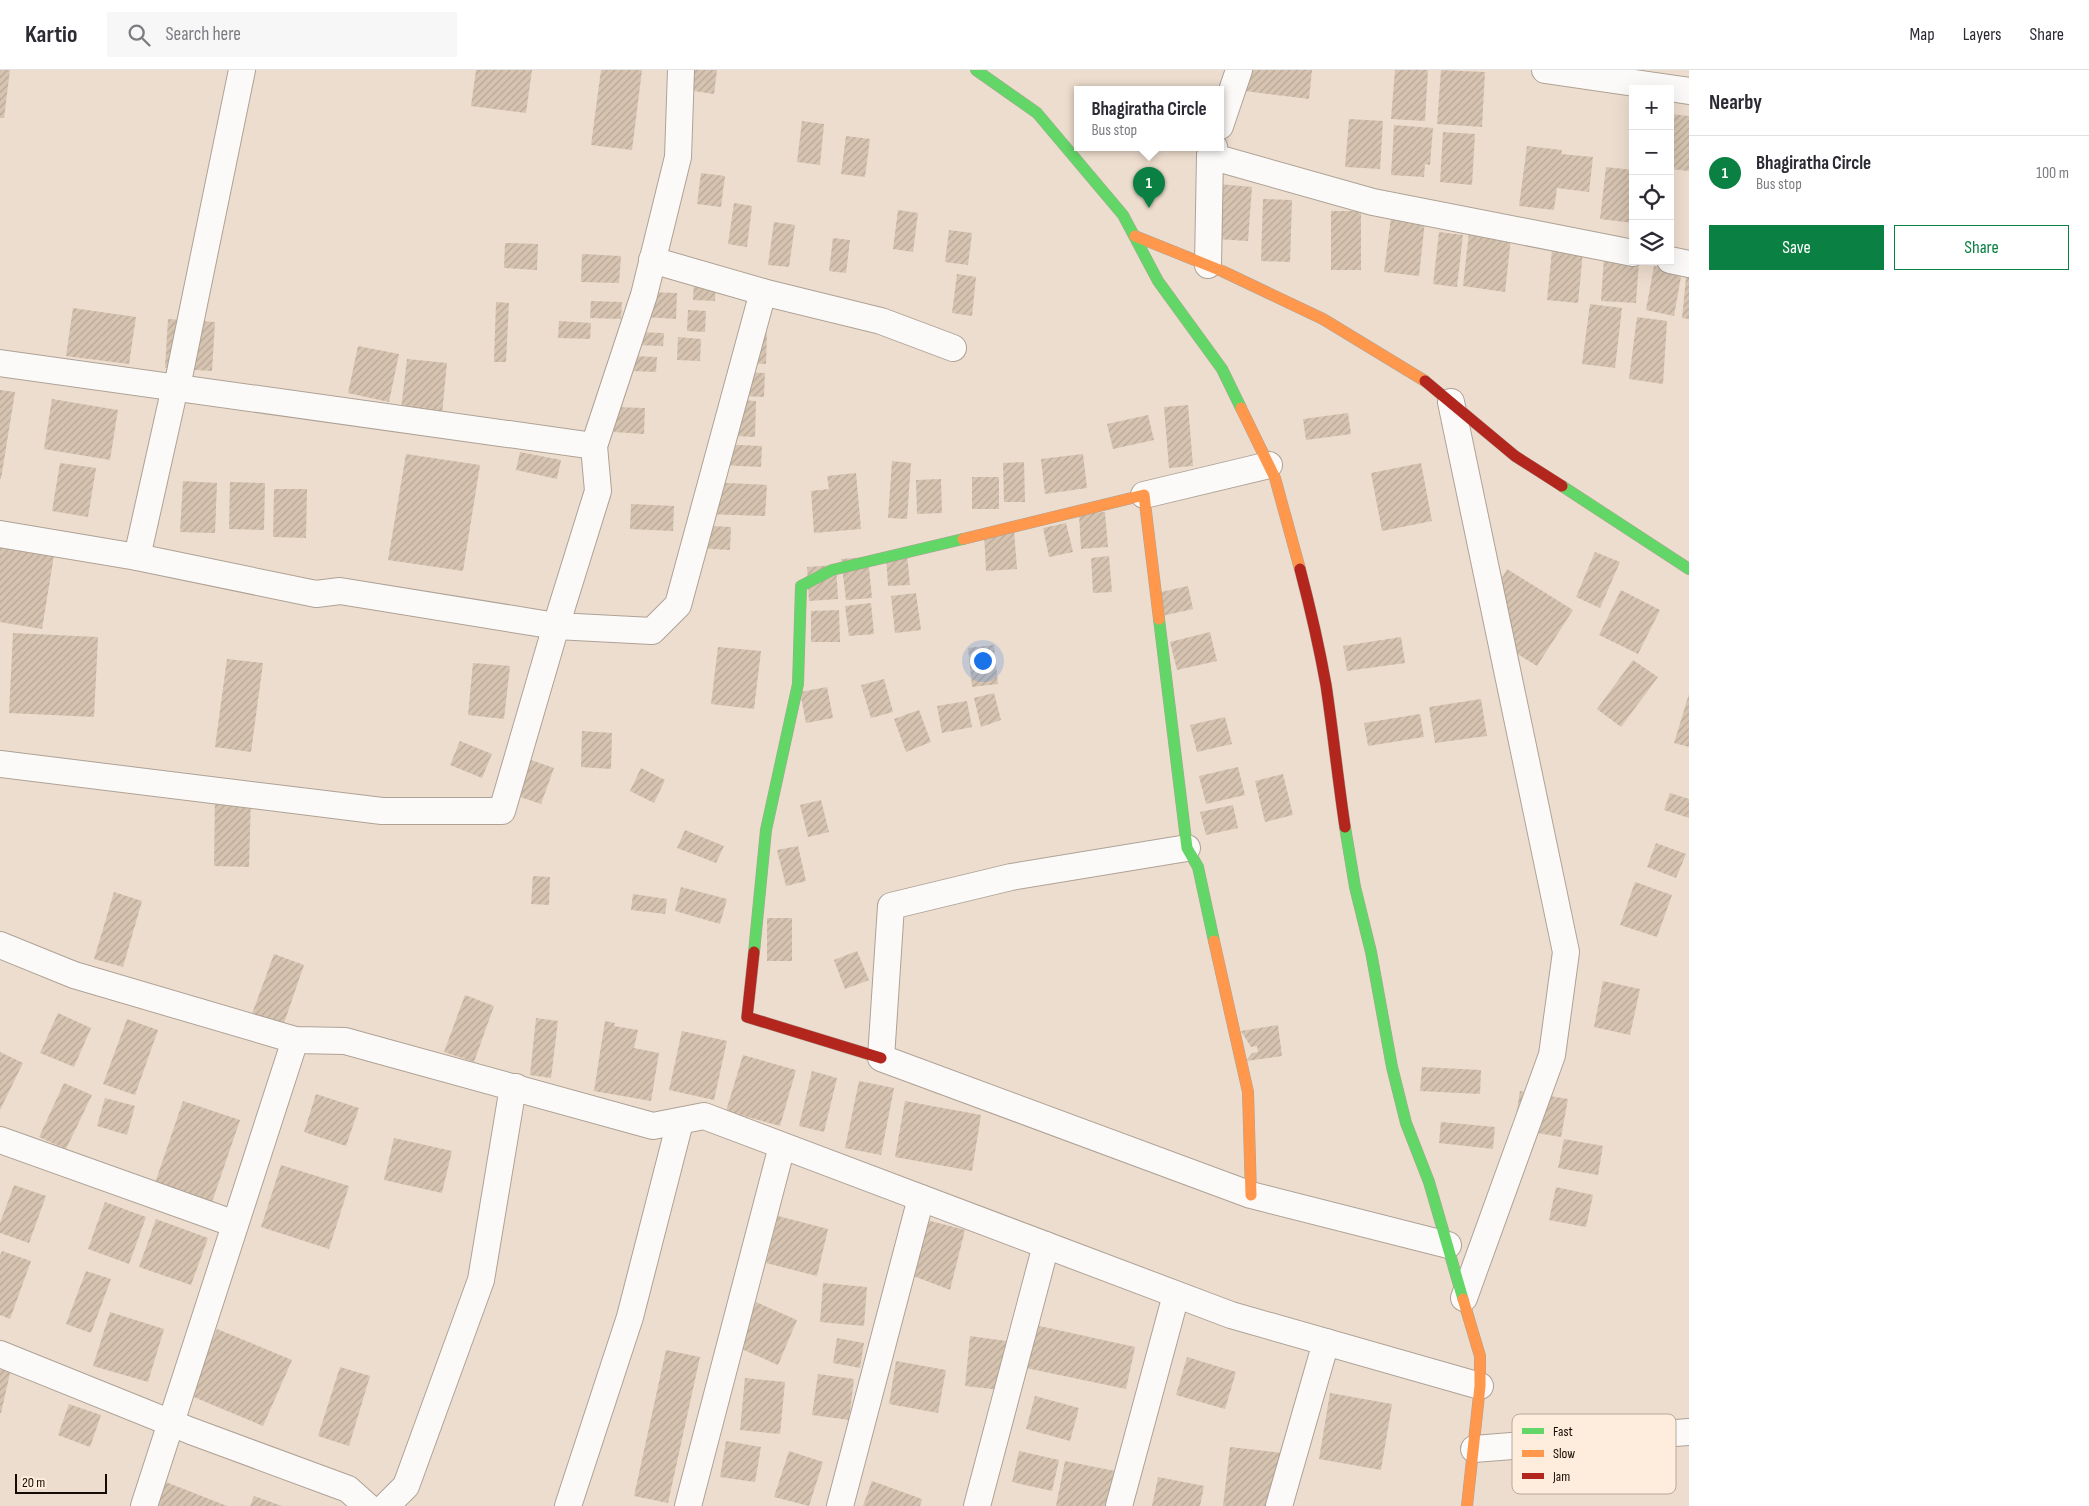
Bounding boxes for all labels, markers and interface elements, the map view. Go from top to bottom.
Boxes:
search box [107,12,457,57]
text: Kartio [25,20,77,49]
icon: search [125,21,153,49]
text: Search here [165,23,241,46]
text: Map [1910,24,1935,45]
text: Layers [1963,24,2002,45]
text: Share [2030,24,2064,45]
map controls [1629,85,1674,265]
button: + [1629,85,1674,130]
popup [1074,86,1224,151]
text: Nearby [1709,90,1762,115]
text: Bhagiratha Circle [1091,98,1207,121]
text: Bus stop [1091,121,1137,140]
button: − [1629,130,1674,175]
text: Bhagiratha Circle [1756,152,1871,175]
text: 1 [1722,164,1728,183]
text: 100 m [2036,164,2069,183]
pin: 1 [1133,167,1165,208]
button: locate [1629,175,1674,220]
text: Bus stop [1756,175,1802,194]
button: layers [1629,220,1674,265]
button: Save [1709,225,1884,270]
button: Share [1894,225,2069,270]
your location [970,648,996,674]
legend [1512,1414,1676,1494]
text: Fast [1553,1423,1573,1440]
text: Slow [1553,1445,1575,1462]
text: Jam [1552,1468,1570,1485]
scale bar [15,1471,108,1494]
text: 20 m [22,1474,45,1491]

